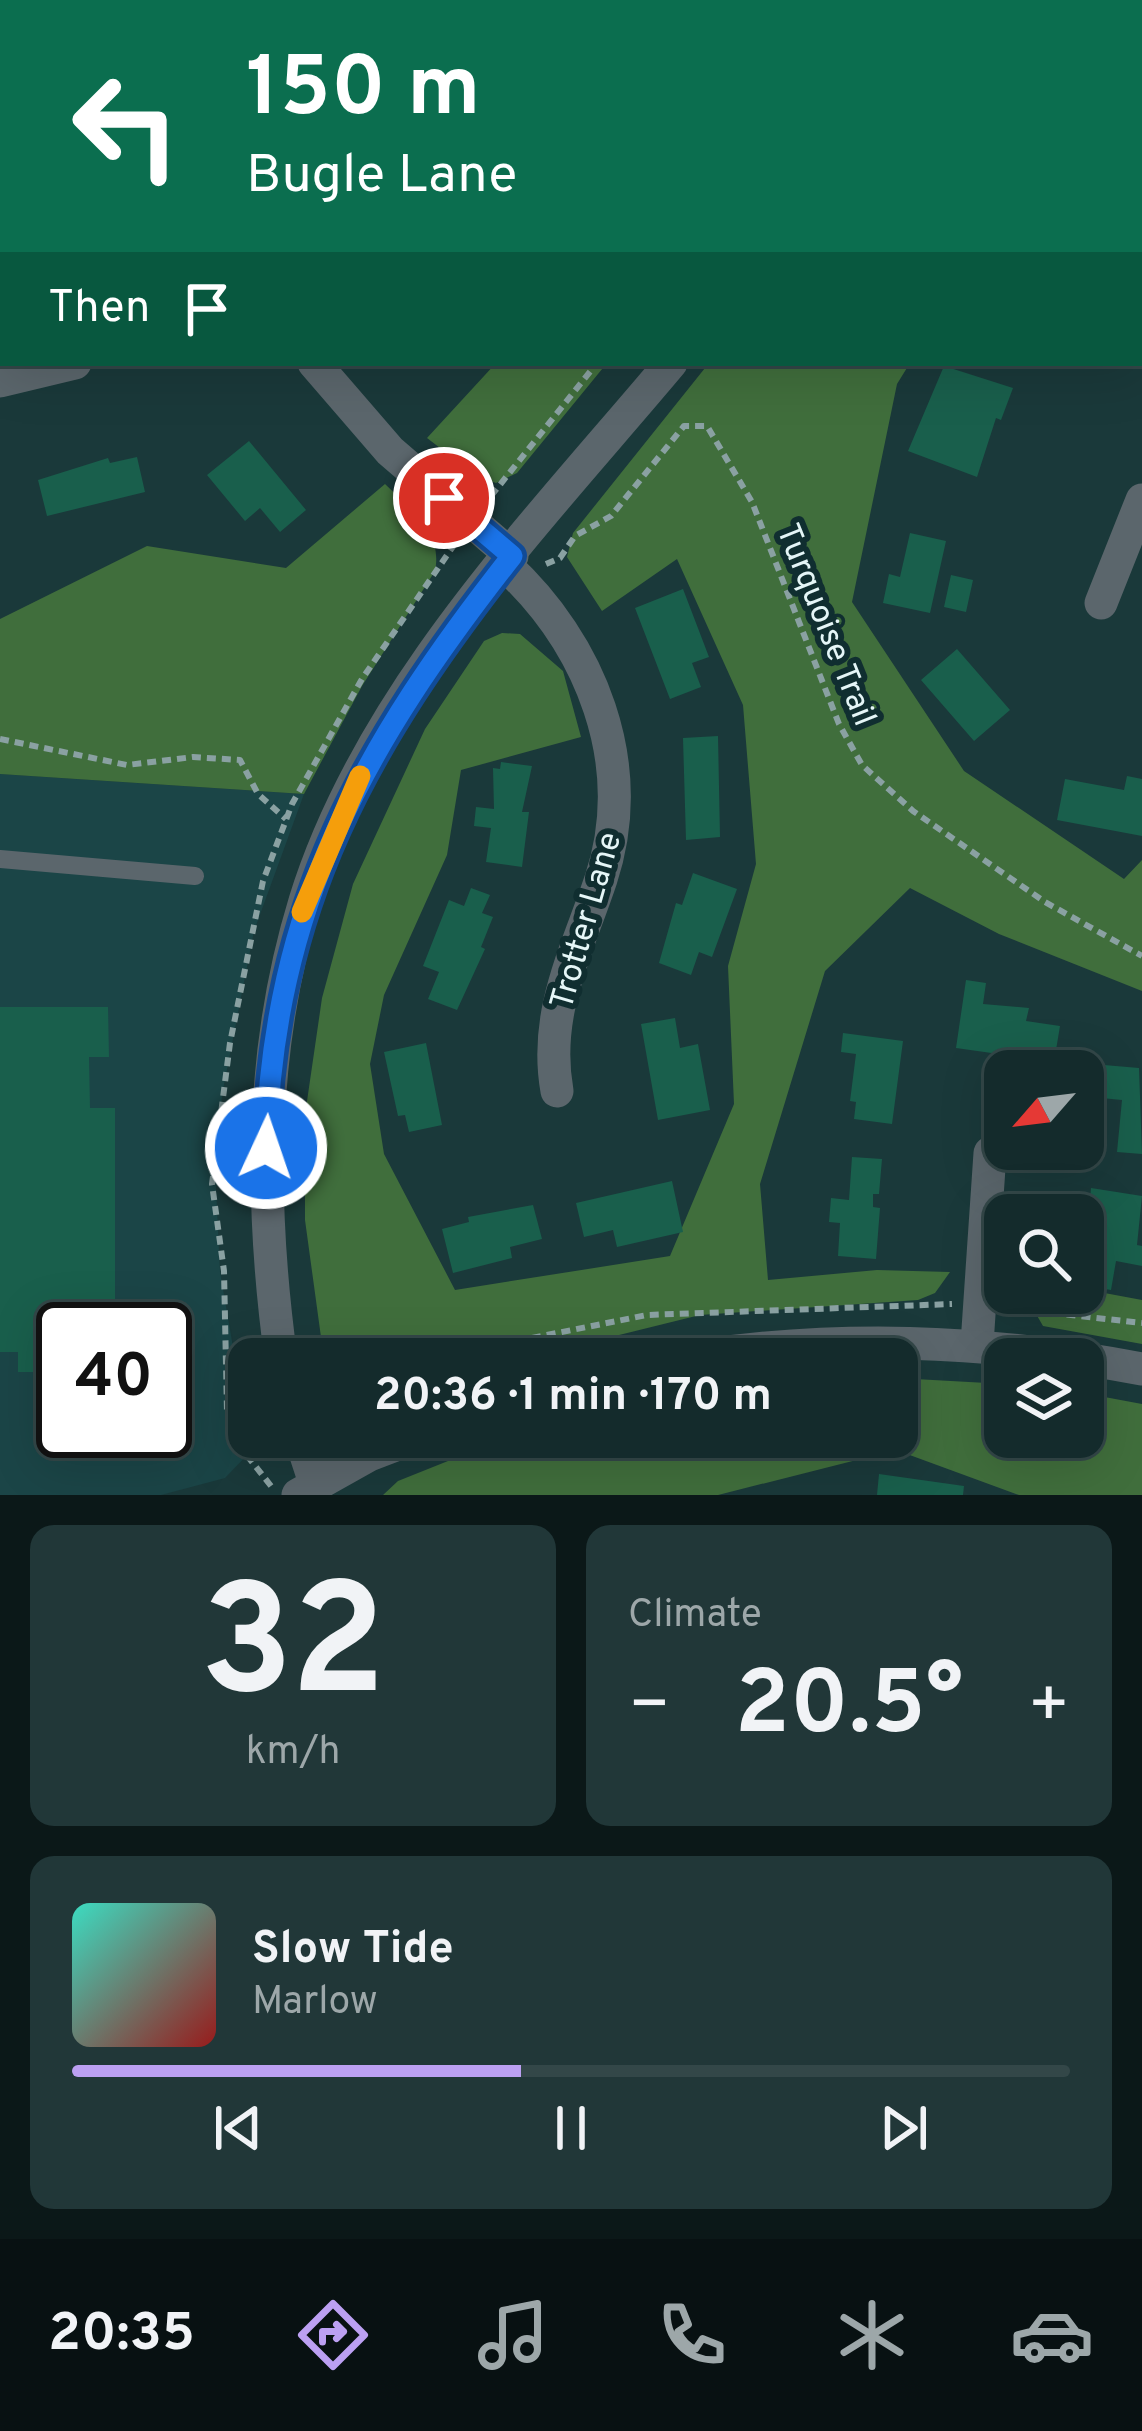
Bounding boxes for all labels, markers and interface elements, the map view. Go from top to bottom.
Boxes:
text: 150 m [246,39,481,145]
icon: left [48,48,204,204]
text: Bugle Lane [246,143,517,212]
icon: arrive [174,276,240,342]
text: Then [48,281,150,338]
pin [393,447,495,549]
icon: arrive [411,465,477,531]
street label: Turquoise Trail [765,518,884,733]
street label: Trotter Lane [543,828,633,1015]
north arrow [984,1050,1104,1170]
map controls [984,1050,1104,1458]
position arrow [203,1085,329,1211]
button: search [984,1194,1104,1314]
speed limit sign: 40 [36,1302,192,1458]
button: layers [984,1338,1104,1458]
text: 20:36 · 1 min · 170 m [374,1369,772,1426]
text: 32 [200,1552,386,1750]
text: Climate [628,1592,762,1641]
text: 20.5° [735,1652,963,1765]
text: − [628,1667,671,1750]
text: + [1027,1667,1070,1750]
text: km/h [246,1729,340,1778]
text: Slow Tide [252,1922,454,1979]
text: Marlow [252,1979,378,2028]
icon: previous [205,2095,271,2161]
icon: pause [538,2095,604,2161]
icon: next [871,2095,937,2161]
icon: directions [291,2293,375,2377]
icon: music [471,2293,555,2377]
icon: phone [650,2293,734,2377]
icon: climate [830,2293,914,2377]
icon: car [1010,2293,1094,2377]
text: 20:35 [48,2301,195,2370]

